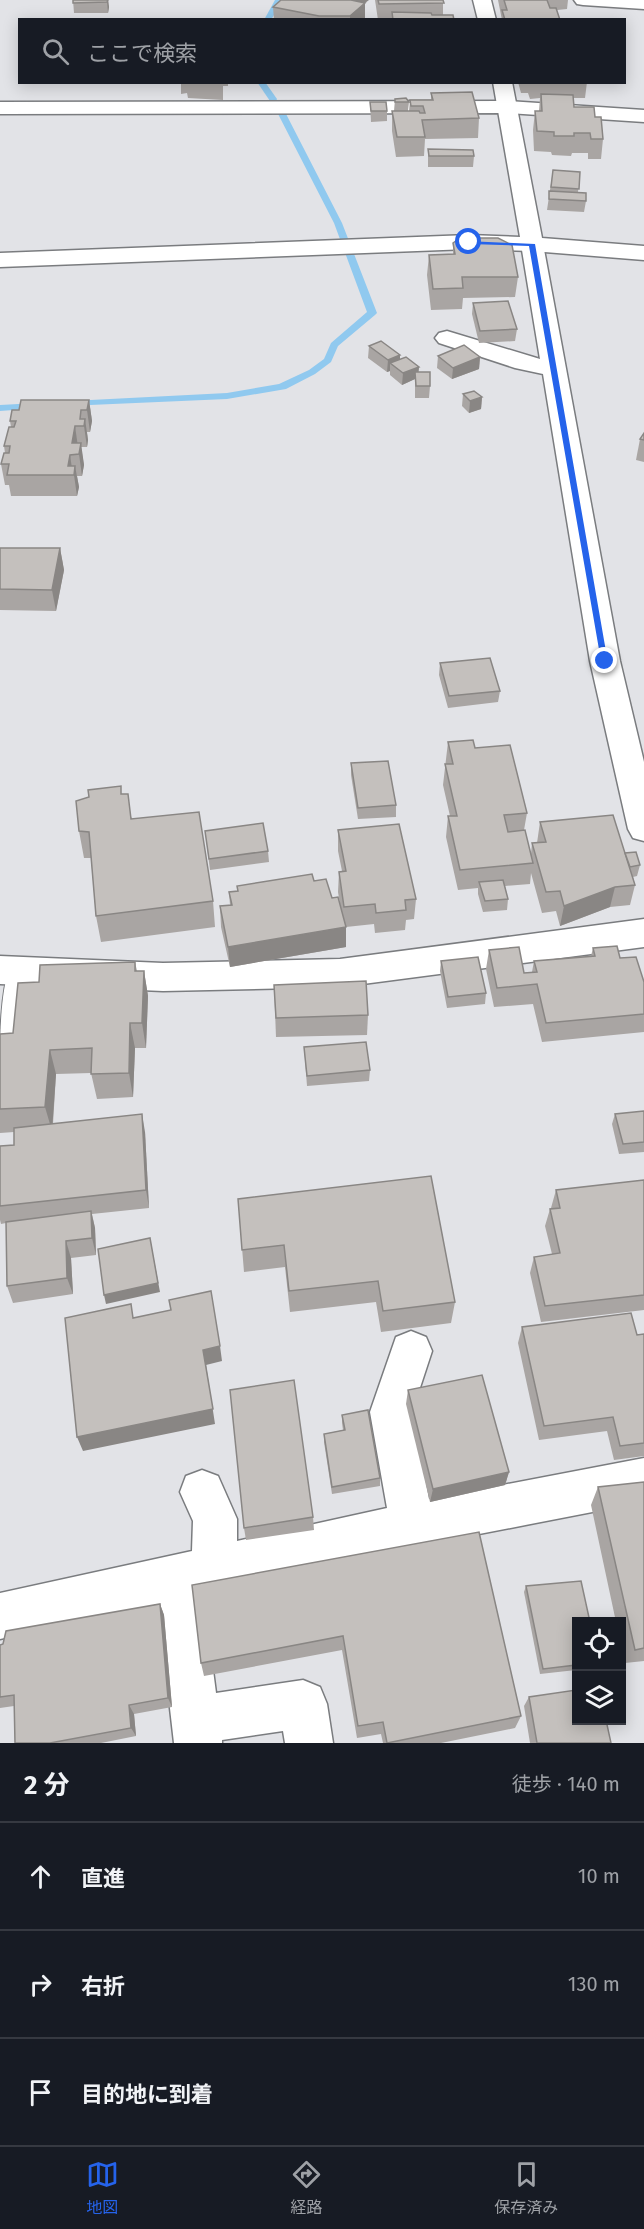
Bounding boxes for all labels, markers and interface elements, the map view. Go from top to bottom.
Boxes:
search box [18,18,626,84]
icon: search [39,35,72,68]
text: ここで検索 [87,40,197,67]
route start [455,228,481,254]
route end [591,647,617,673]
map controls [572,1617,626,1725]
button: locate [572,1617,626,1671]
button: layers [572,1671,626,1725]
text: 2 分 [24,1770,70,1801]
text: 徒歩 · 140 m [512,1772,620,1796]
icon: ahead [24,1860,57,1893]
text: 10 m [578,1864,620,1888]
text: 直進 [81,1865,125,1892]
icon: right [24,1968,57,2001]
text: 130 m [568,1972,620,1996]
text: 右折 [81,1973,125,2000]
icon: arrive [24,2076,57,2109]
text: 目的地に到着 [81,2081,213,2108]
tab: 地図 [86,2158,119,2218]
tab: 経路 [290,2158,323,2218]
tab: 保存済み [494,2158,558,2218]

